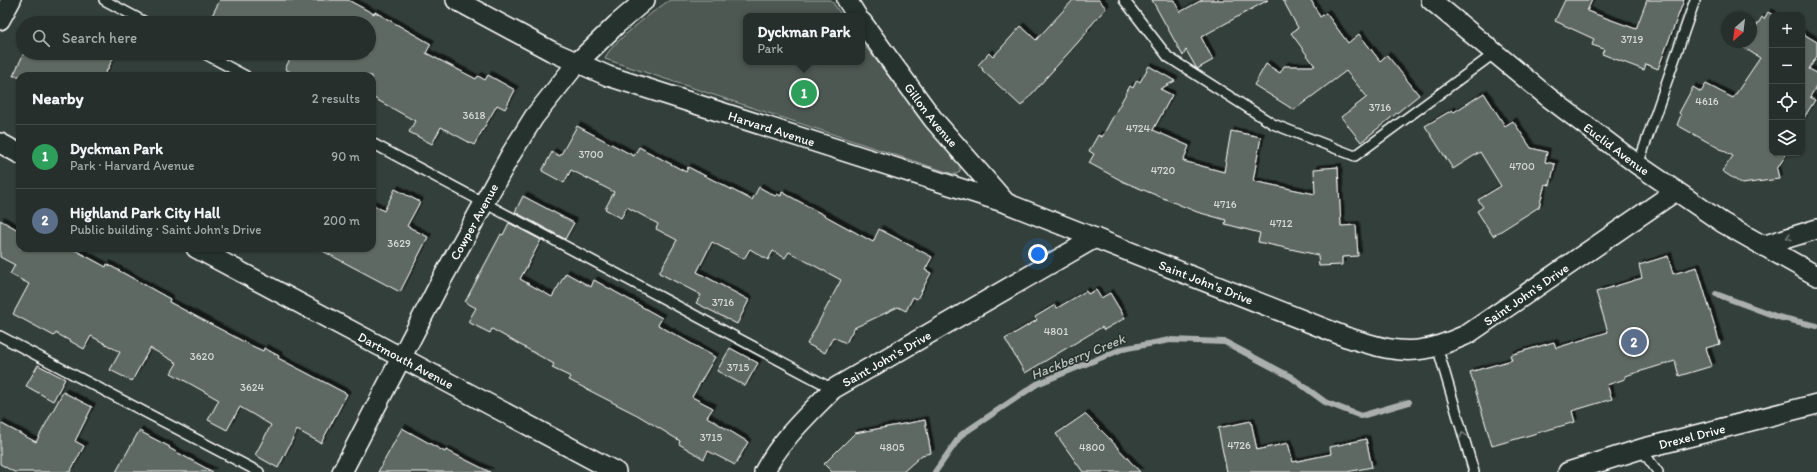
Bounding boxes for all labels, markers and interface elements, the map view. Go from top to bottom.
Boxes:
north arrow [1721,12,1757,48]
map controls [1769,12,1805,156]
button: + [1769,12,1805,48]
popup [743,13,865,65]
search box [16,16,376,60]
text: Dyckman Park [758,23,850,41]
icon: search [30,27,52,49]
text: Search here [62,29,137,47]
house number: 3719 [1621,33,1643,46]
text: Park [758,41,783,56]
button: − [1769,48,1805,84]
pin: 1 [791,78,817,108]
street label: Gillon Avenue [902,80,961,150]
button: locate [1769,84,1805,120]
text: Nearby [32,88,84,108]
text: 2 results [312,91,360,106]
house number: 4616 [1695,95,1719,108]
house number: 3716 [1369,101,1391,114]
street label: Harvard Avenue [727,107,817,149]
house number: 3618 [463,109,485,122]
street label: Euclid Avenue [1581,119,1652,178]
button: layers [1769,120,1805,156]
house number: 4724 [1126,122,1151,135]
text: Dyckman Park [70,140,163,158]
house number: 3700 [578,148,604,161]
text: 1 [42,149,48,164]
text: 90 m [331,149,360,164]
text: Park · Harvard Avenue [70,158,195,173]
house number: 4700 [1509,160,1535,173]
house number: 4720 [1151,164,1176,177]
street label: Cowper Avenue [447,181,501,263]
house number: 4716 [1214,198,1237,211]
text: Highland Park City Hall [70,204,220,222]
text: 2 [42,213,48,228]
text: 200 m [323,213,360,228]
house number: 4712 [1270,217,1293,230]
text: Public building · Saint John's Drive [70,222,262,237]
one-way arrow [1786,232,1793,241]
house number: 3629 [387,237,411,250]
your location [1028,244,1048,264]
street label: Saint John's Drive [1157,257,1255,307]
street label: Saint John's Drive [1481,260,1571,329]
house number: 3716 [712,296,734,309]
house number: 4801 [1044,325,1068,338]
street label: Saint John's Drive [839,327,933,390]
pin: 2 [1621,327,1647,357]
street label: Dartmouth Avenue [356,328,456,392]
water label: Hackberry Creek [1028,330,1128,384]
house number: 3620 [190,350,214,363]
house number: 3715 [727,361,749,374]
house number: 3624 [240,381,264,394]
street label: Drexel Drive [1657,420,1727,452]
house number: 3715 [700,431,722,444]
one-way arrow [1459,431,1468,438]
house number: 4726 [1227,439,1251,452]
house number: 4805 [879,441,905,454]
house number: 4800 [1079,441,1105,454]

